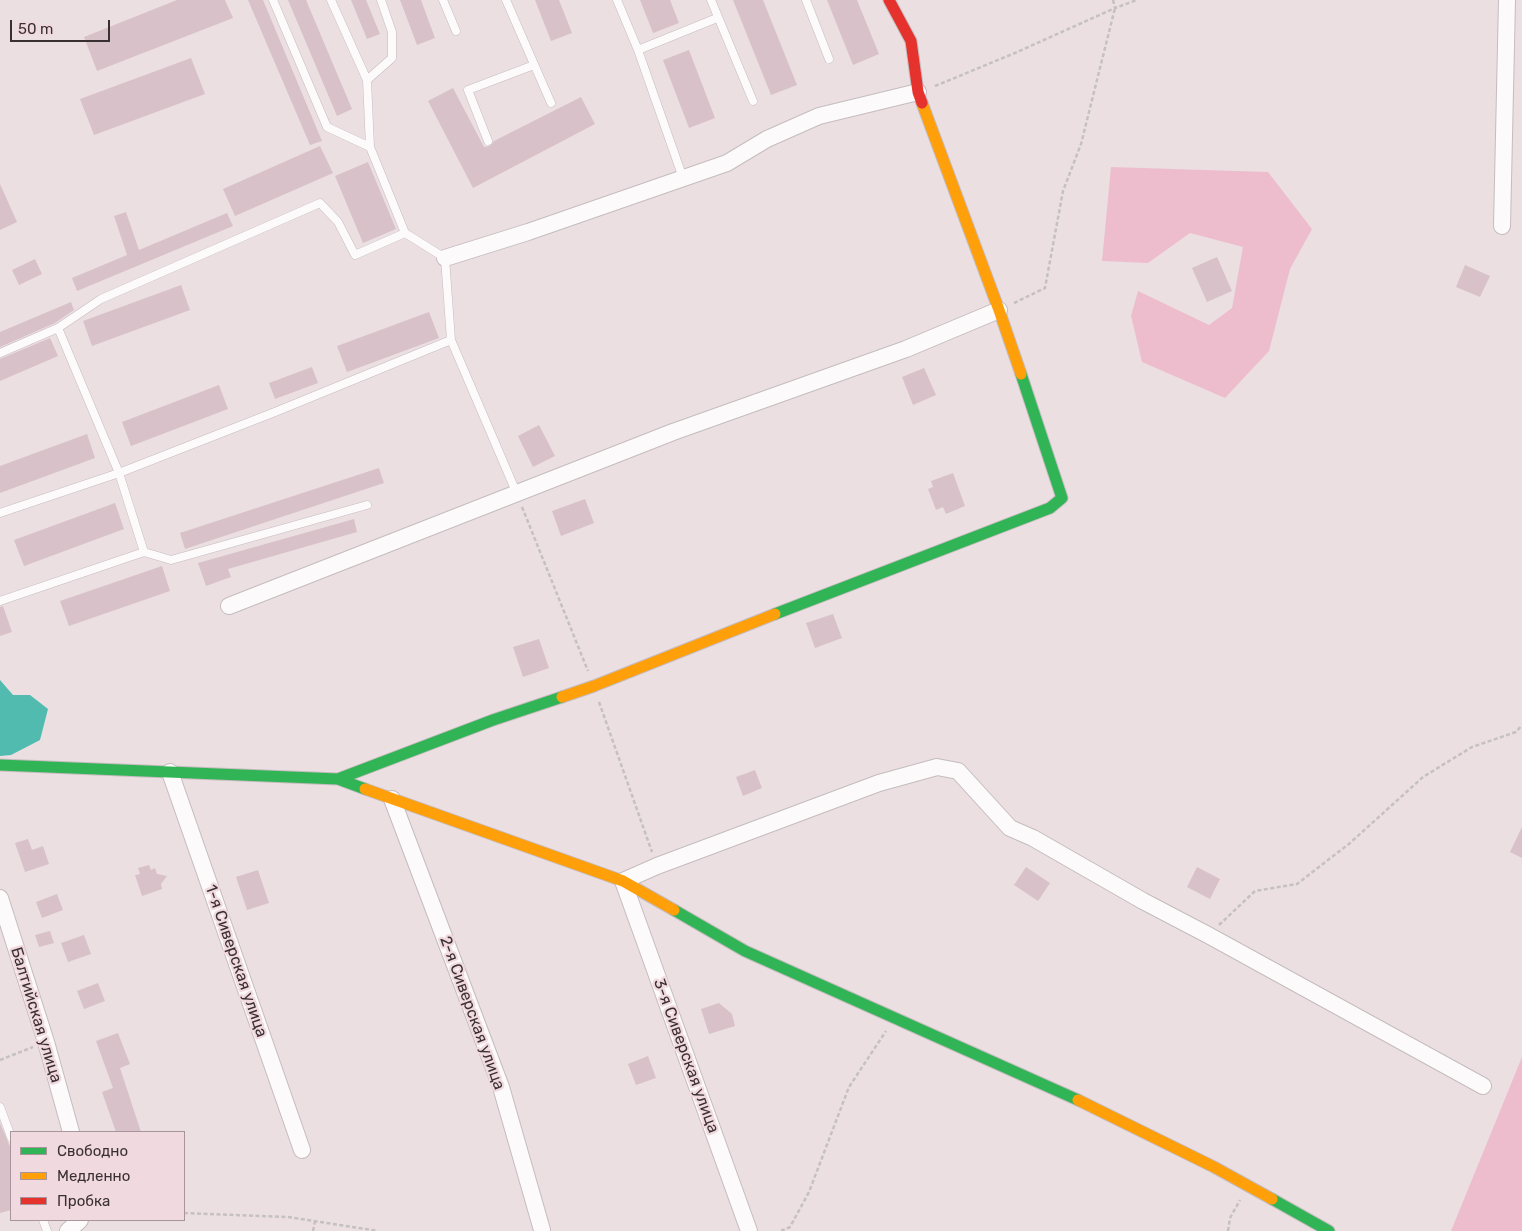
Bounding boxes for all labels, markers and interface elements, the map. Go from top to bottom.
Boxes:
scale bar [12,10,112,42]
text: 50 m [18,20,53,38]
street label: 1-я Сиверская улица [201,882,271,1040]
street label: 2-я Сиверская улица [435,934,509,1092]
street label: Балтийская улица [6,945,66,1085]
street label: 3-я Сиверская улица [649,976,723,1136]
legend [10,1131,185,1221]
text: Свободно [57,1142,128,1160]
text: Медленно [57,1167,130,1185]
text: Пробка [57,1192,110,1210]

